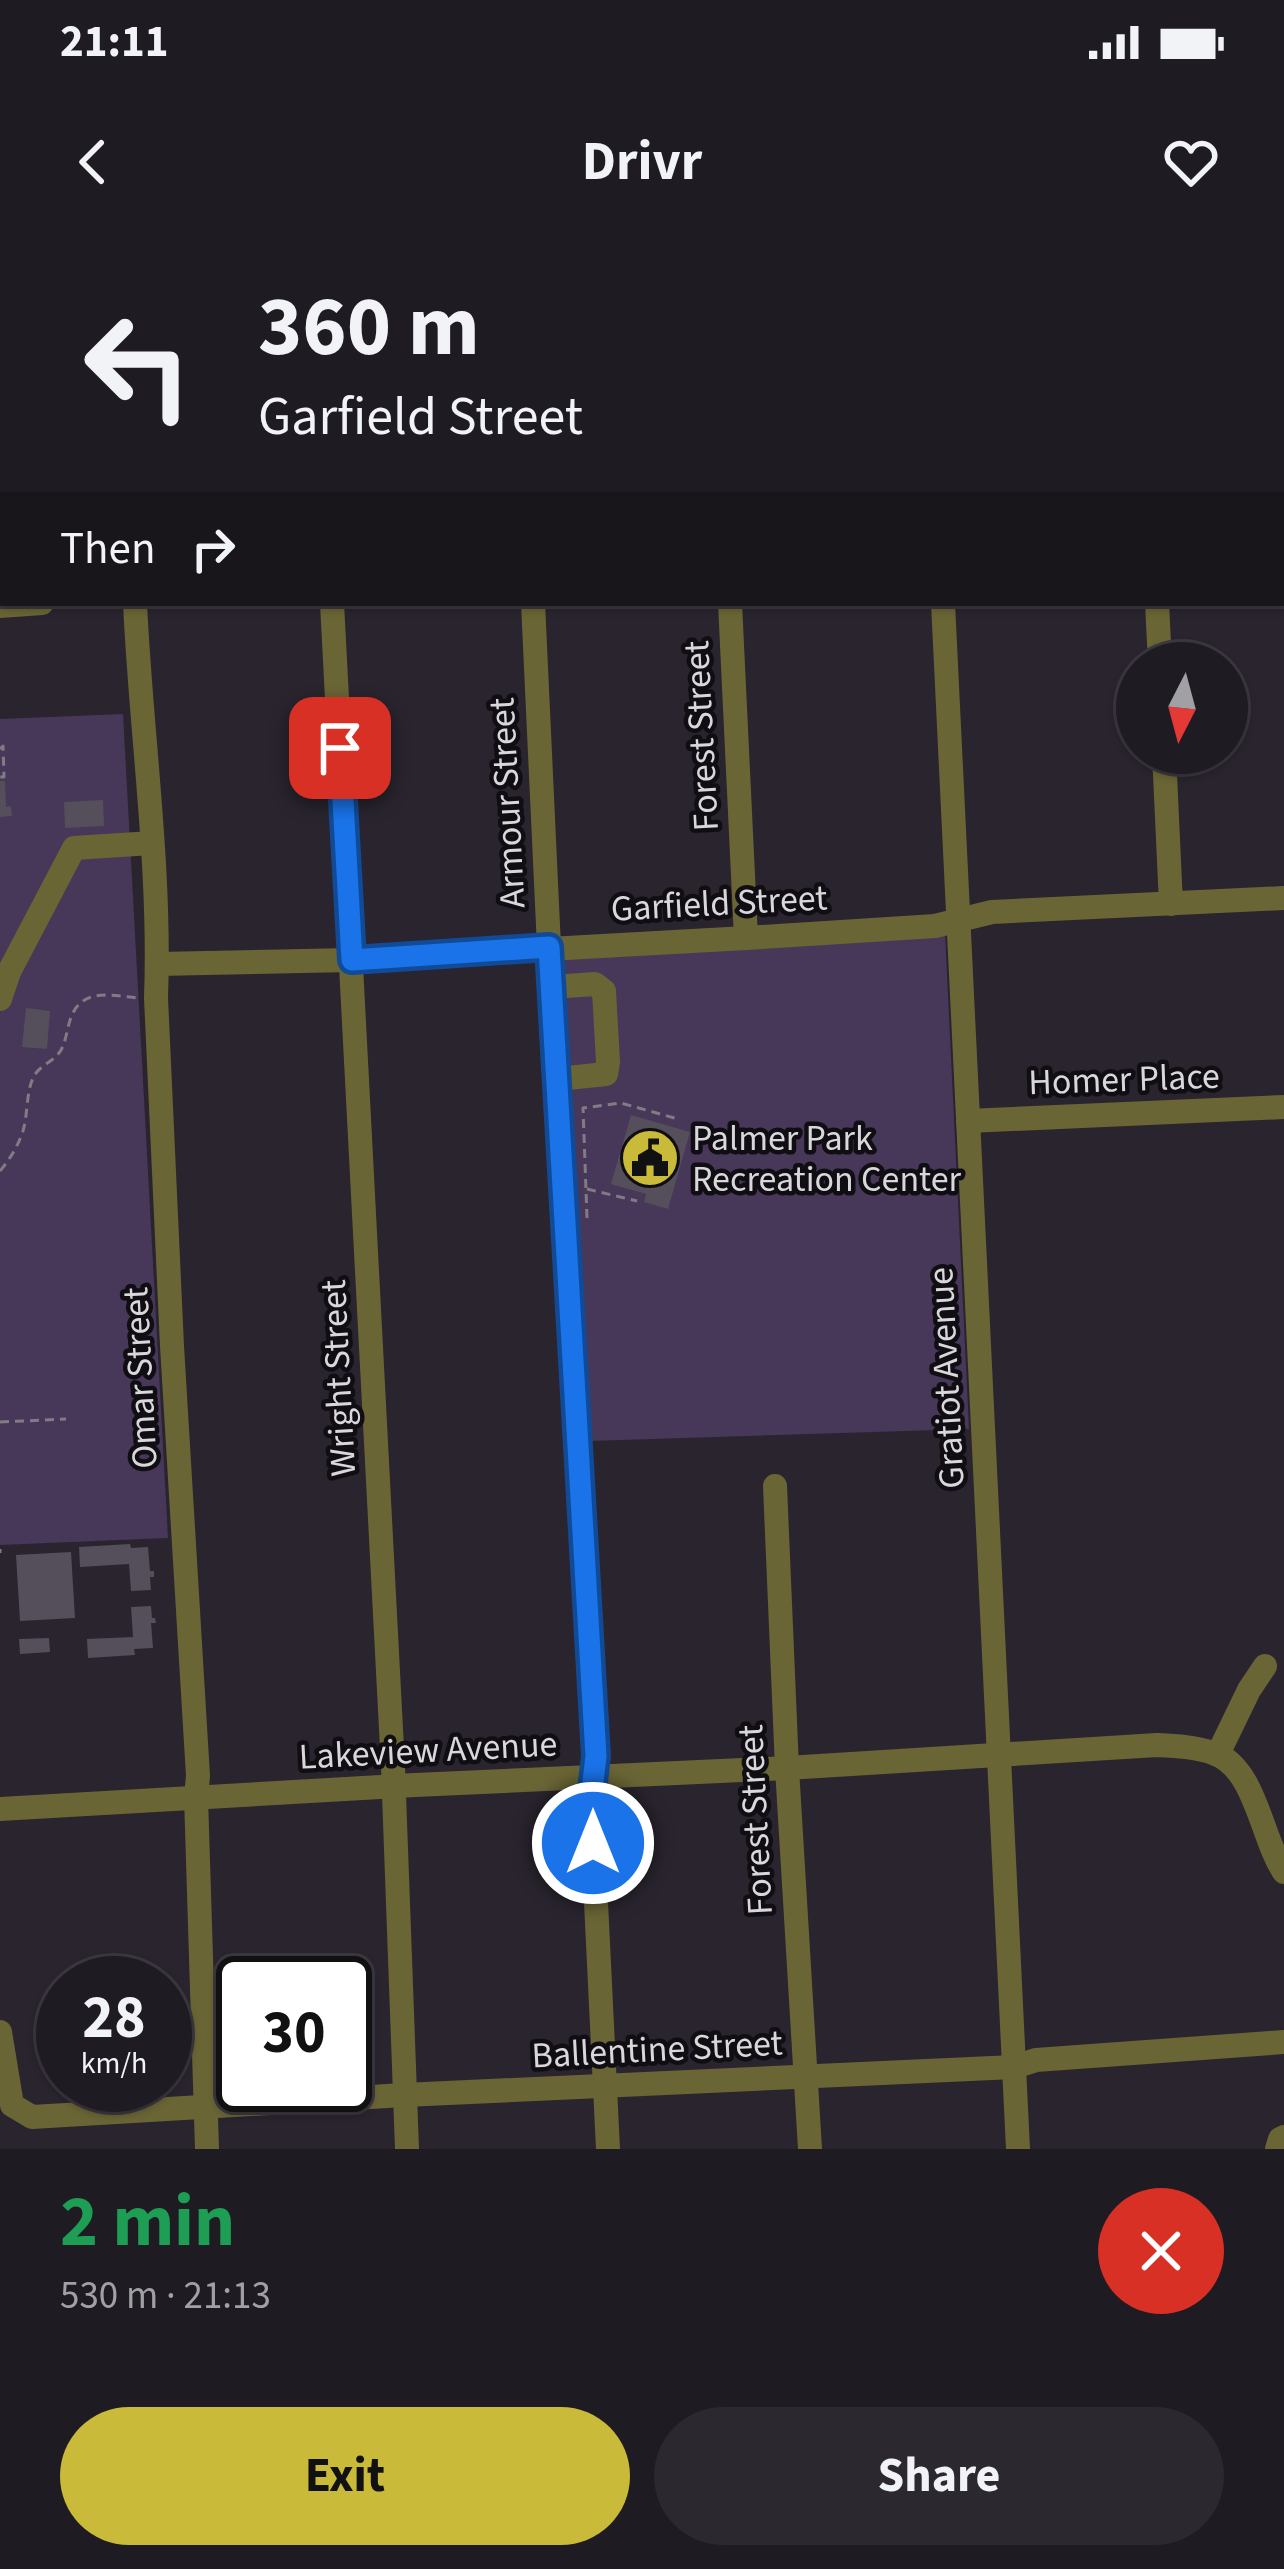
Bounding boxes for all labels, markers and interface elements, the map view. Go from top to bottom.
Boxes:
text: 21:11 [60,10,169,74]
text: Drivr [582,124,702,201]
icon: back [60,129,126,195]
icon: heart [1158,129,1224,195]
text: 360 m [258,268,480,388]
icon: left [60,288,216,444]
text: Garfield Street [258,379,583,456]
icon: right [180,516,246,582]
text: Then [60,517,156,581]
street label: Forest Street [671,639,732,832]
north arrow [1116,642,1248,774]
map controls [1116,642,1248,774]
street label: Armour Street [477,696,538,910]
pin [289,697,391,799]
icon: arrive [307,715,373,781]
street label: Garfield Street [610,872,829,935]
street label: Homer Place [1027,1051,1221,1108]
place label: Palmer Park Recreation Center [692,1113,962,1205]
public building icon: Palmer Park Recreation Center [619,1127,681,1189]
street label: Gratiot Avenue [915,1266,978,1490]
street label: Wright Street [308,1278,369,1478]
street label: Omar Street [110,1286,171,1470]
street label: Lakeview Avenue [298,1718,559,1783]
street label: Forest Street [725,1723,786,1916]
position arrow [530,1780,656,1906]
speed limit sign: 30 [216,1956,372,2112]
text: 28 [82,1976,146,2061]
street label: Ballentine Street [530,2017,784,2082]
text: km/h [81,2042,147,2085]
text: 2 min [60,2171,235,2274]
button: close [1098,2188,1224,2314]
text: 530 m · 21:13 [60,2268,271,2324]
button: Exit [60,2407,630,2545]
button: Share [654,2407,1224,2545]

